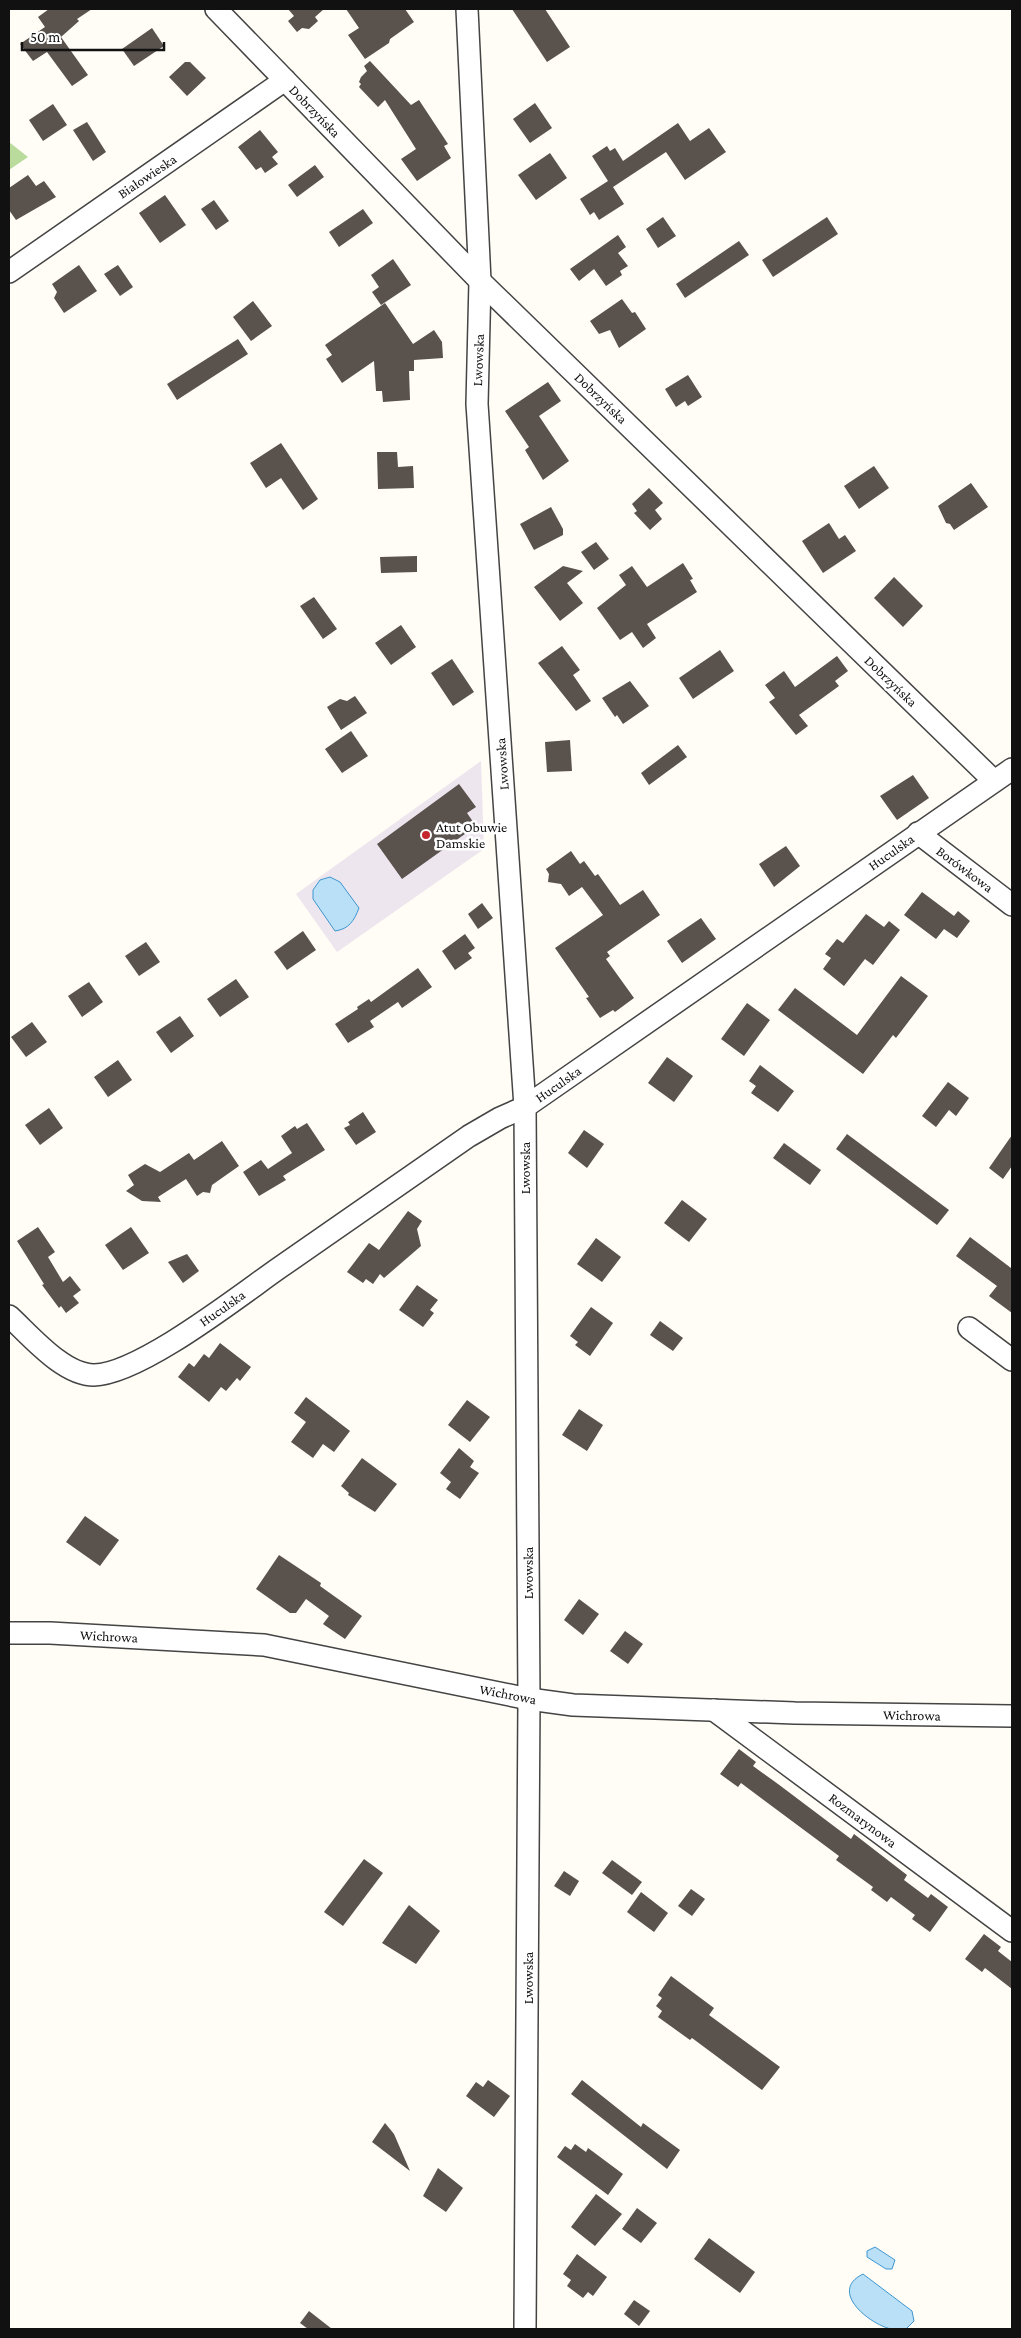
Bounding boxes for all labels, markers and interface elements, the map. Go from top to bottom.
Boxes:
scale bar [22,20,165,52]
text: 50 m [30,29,60,45]
street label: Dobrzyńska [286,81,344,141]
street label: Białowieska [115,150,180,201]
street label: Lwowska [469,333,487,387]
street label: Dobrzyńska [571,369,631,427]
street label: Dobrzyńska [861,652,921,710]
street label: Lwowska [492,737,512,791]
place label: Atut Obuwie Damskie [436,819,507,851]
marker: Atut Obuwie Damskie [420,829,432,841]
street label: Huculska [865,830,917,874]
street label: Borówkowa [934,843,997,896]
street label: Huculska [532,1062,584,1106]
street label: Lwowska [517,1141,533,1194]
street label: Huculska [196,1286,248,1330]
street label: Lwowska [520,1546,536,1599]
street label: Wichrowa [80,1626,139,1646]
street label: Wichrowa [478,1681,538,1707]
street label: Wichrowa [883,1706,942,1724]
street label: Rozmarynowa [826,1789,900,1851]
street label: Lwowska [520,1951,536,2004]

